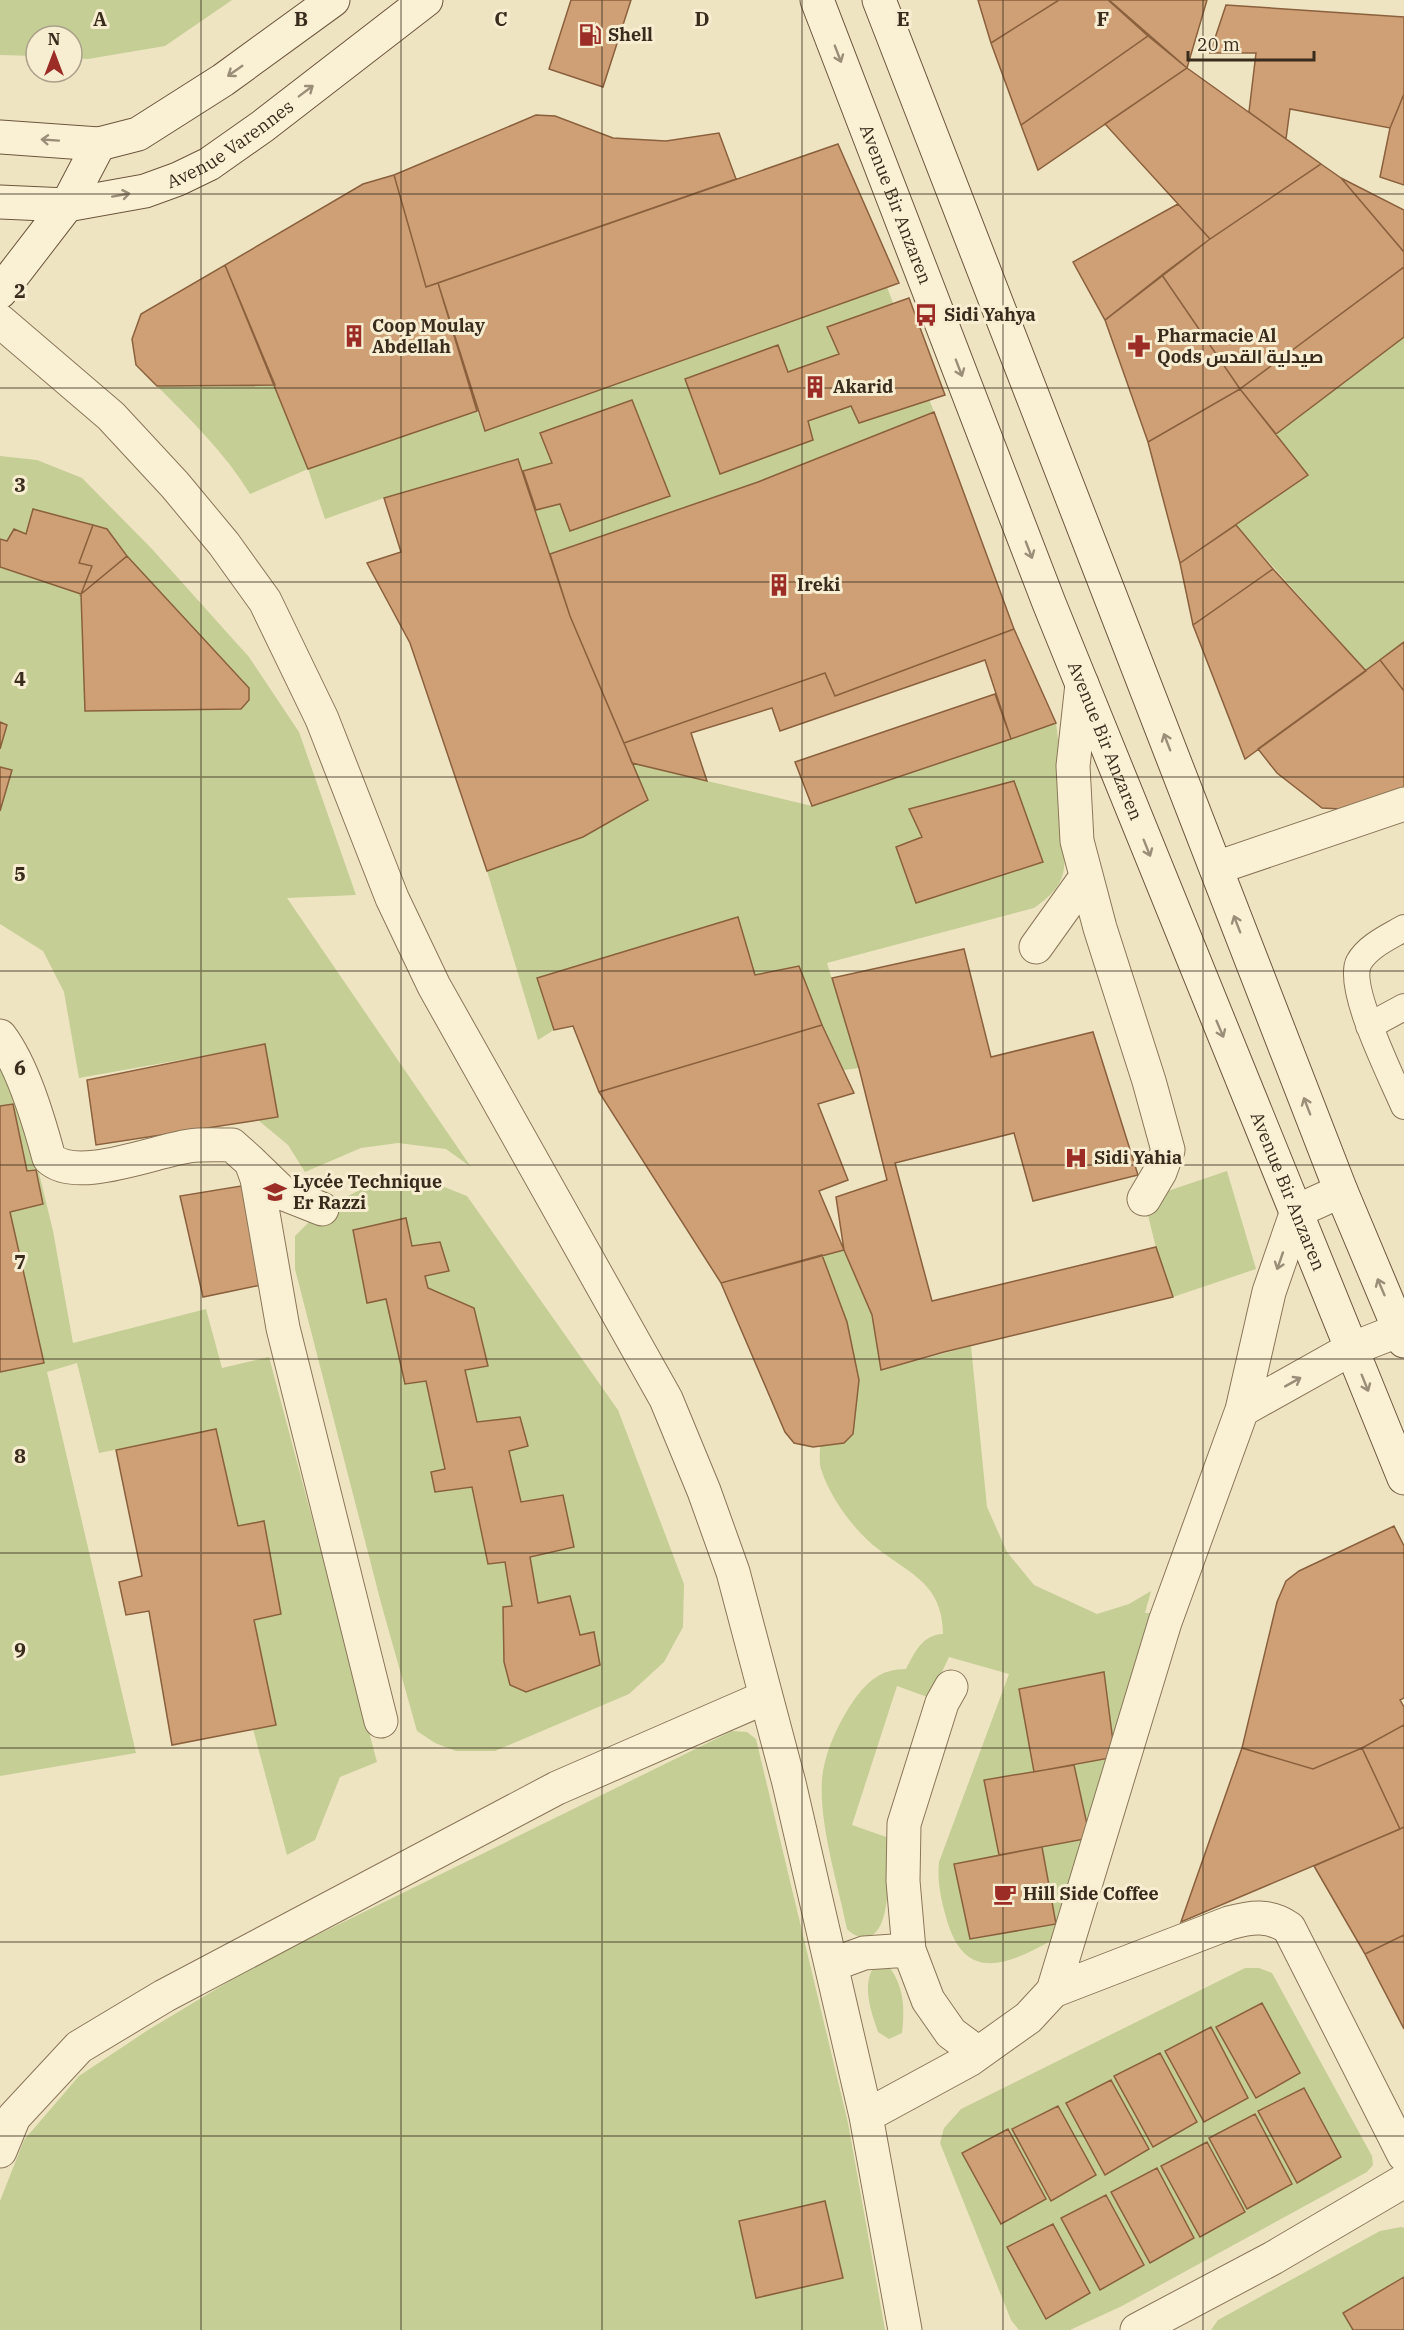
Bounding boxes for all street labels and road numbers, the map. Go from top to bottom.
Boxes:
street label: Avenue Varennes [164,95,298,193]
street label: Avenue Bir Anzaren [855,121,937,287]
street label: Avenue Bir Anzaren [1063,658,1148,824]
street label: Avenue Bir Anzaren [1246,1108,1331,1274]

